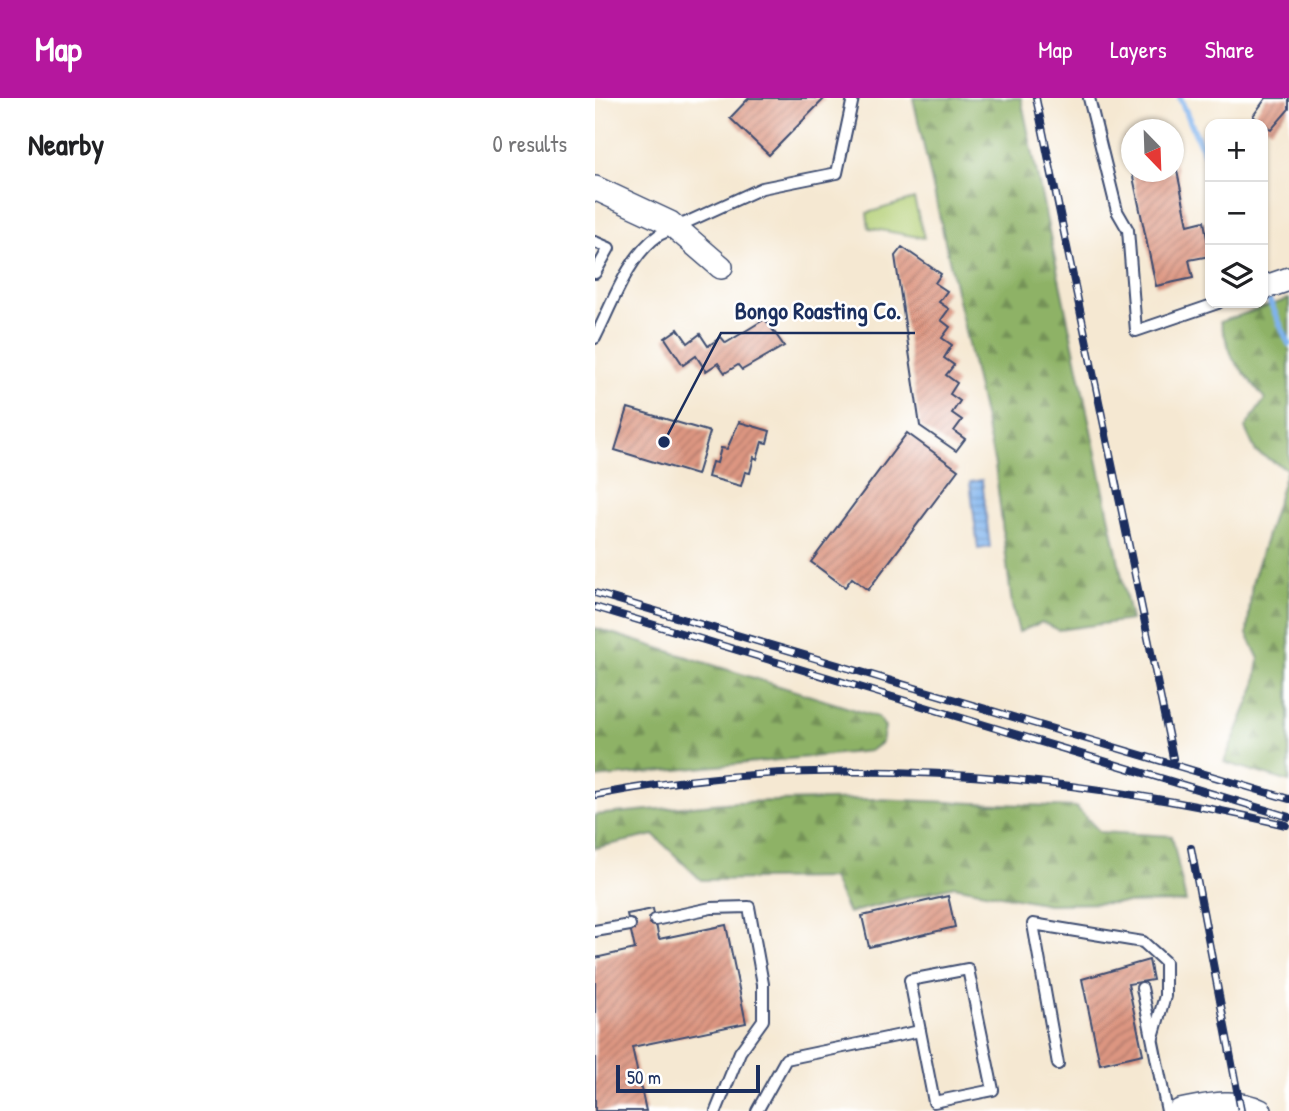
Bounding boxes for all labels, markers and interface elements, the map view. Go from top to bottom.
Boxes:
text: Map [35,27,82,71]
text: Map [1038,33,1072,65]
text: Layers [1110,33,1167,65]
text: Share [1205,33,1254,65]
north arrow [1121,119,1184,182]
map controls [1205,119,1268,308]
button: + [1205,119,1268,182]
text: Nearby [28,124,104,164]
text: 0 results [492,128,567,159]
button: − [1205,182,1268,245]
button: layers [1205,245,1268,308]
callout: Bongo Roasting Co. [721,288,915,333]
text: Bongo Roasting Co. [735,294,901,327]
scale bar [616,1062,759,1094]
text: 50 m [627,1064,661,1090]

